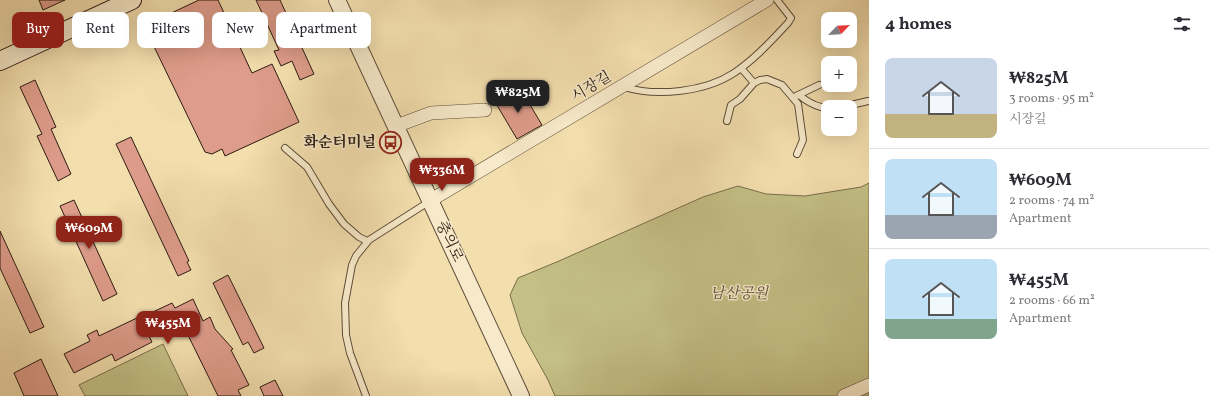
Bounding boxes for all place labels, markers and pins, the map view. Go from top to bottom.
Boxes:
pin: ₩825M [490,80,546,114]
bus stop icon: 화순터미널 [378,129,404,155]
place label: 화순터미널 [304,133,376,154]
pin: ₩336M [414,158,470,192]
pin: ₩609M [61,216,117,250]
pin: ₩455M [140,311,196,345]

